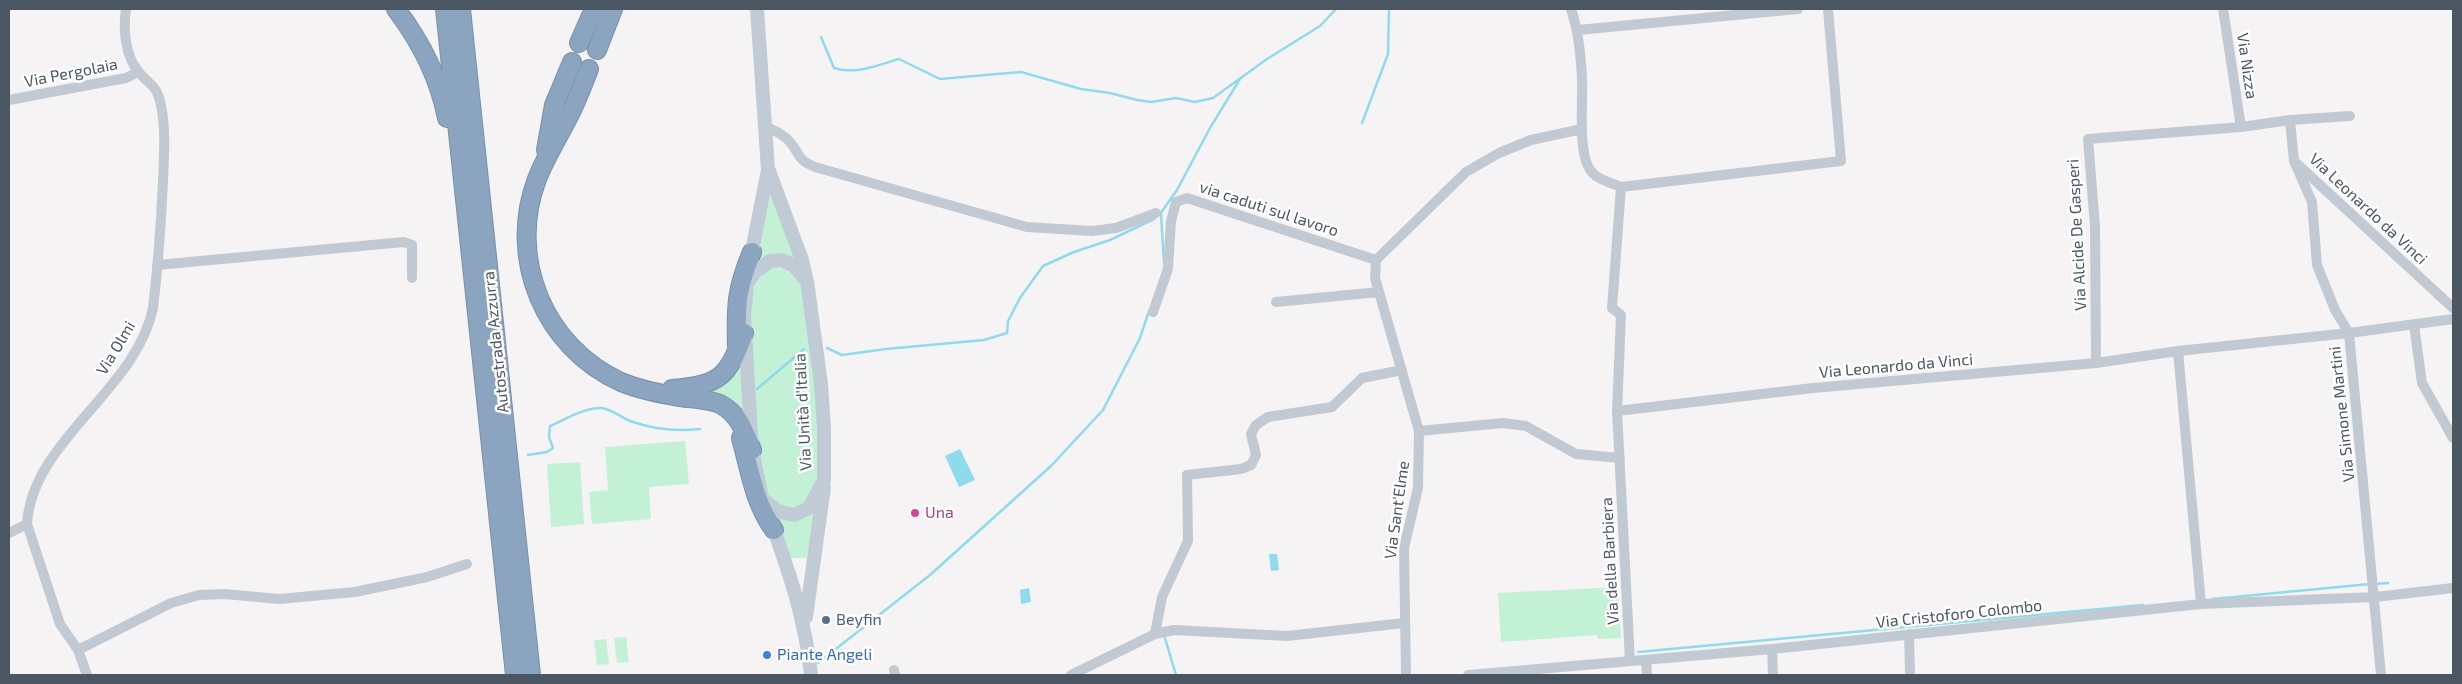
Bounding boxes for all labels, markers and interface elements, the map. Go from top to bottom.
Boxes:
street label: Via Nizza [2233,32,2261,100]
street label: Via Pergolaia [23,55,119,91]
street label: Via Leonardo da Vinci [2305,149,2431,269]
street label: Via Alcide De Gasperi [2063,159,2091,311]
street label: via caduti sul lavoro [1197,177,1341,241]
street label: Autostrada Azzurra [479,270,513,414]
street label: Via Olmi [92,318,140,378]
street label: Via Simone Martini [2325,345,2359,483]
street label: Via Leonardo da Vinci [1818,350,1974,382]
street label: Via Unità d'Italia [790,353,816,471]
street label: Via Sant'Elme [1381,460,1413,560]
street label: Via della Barbiera [1597,497,1623,625]
place label: Una [925,503,954,523]
marker: Una [909,507,921,519]
street label: Via Cristoforo Colombo [1875,596,2043,632]
place label: Beyfin [836,610,882,630]
marker: Beyfin [820,614,832,626]
place label: Piante Angeli [777,645,872,665]
marker: Piante Angeli [761,649,773,661]

